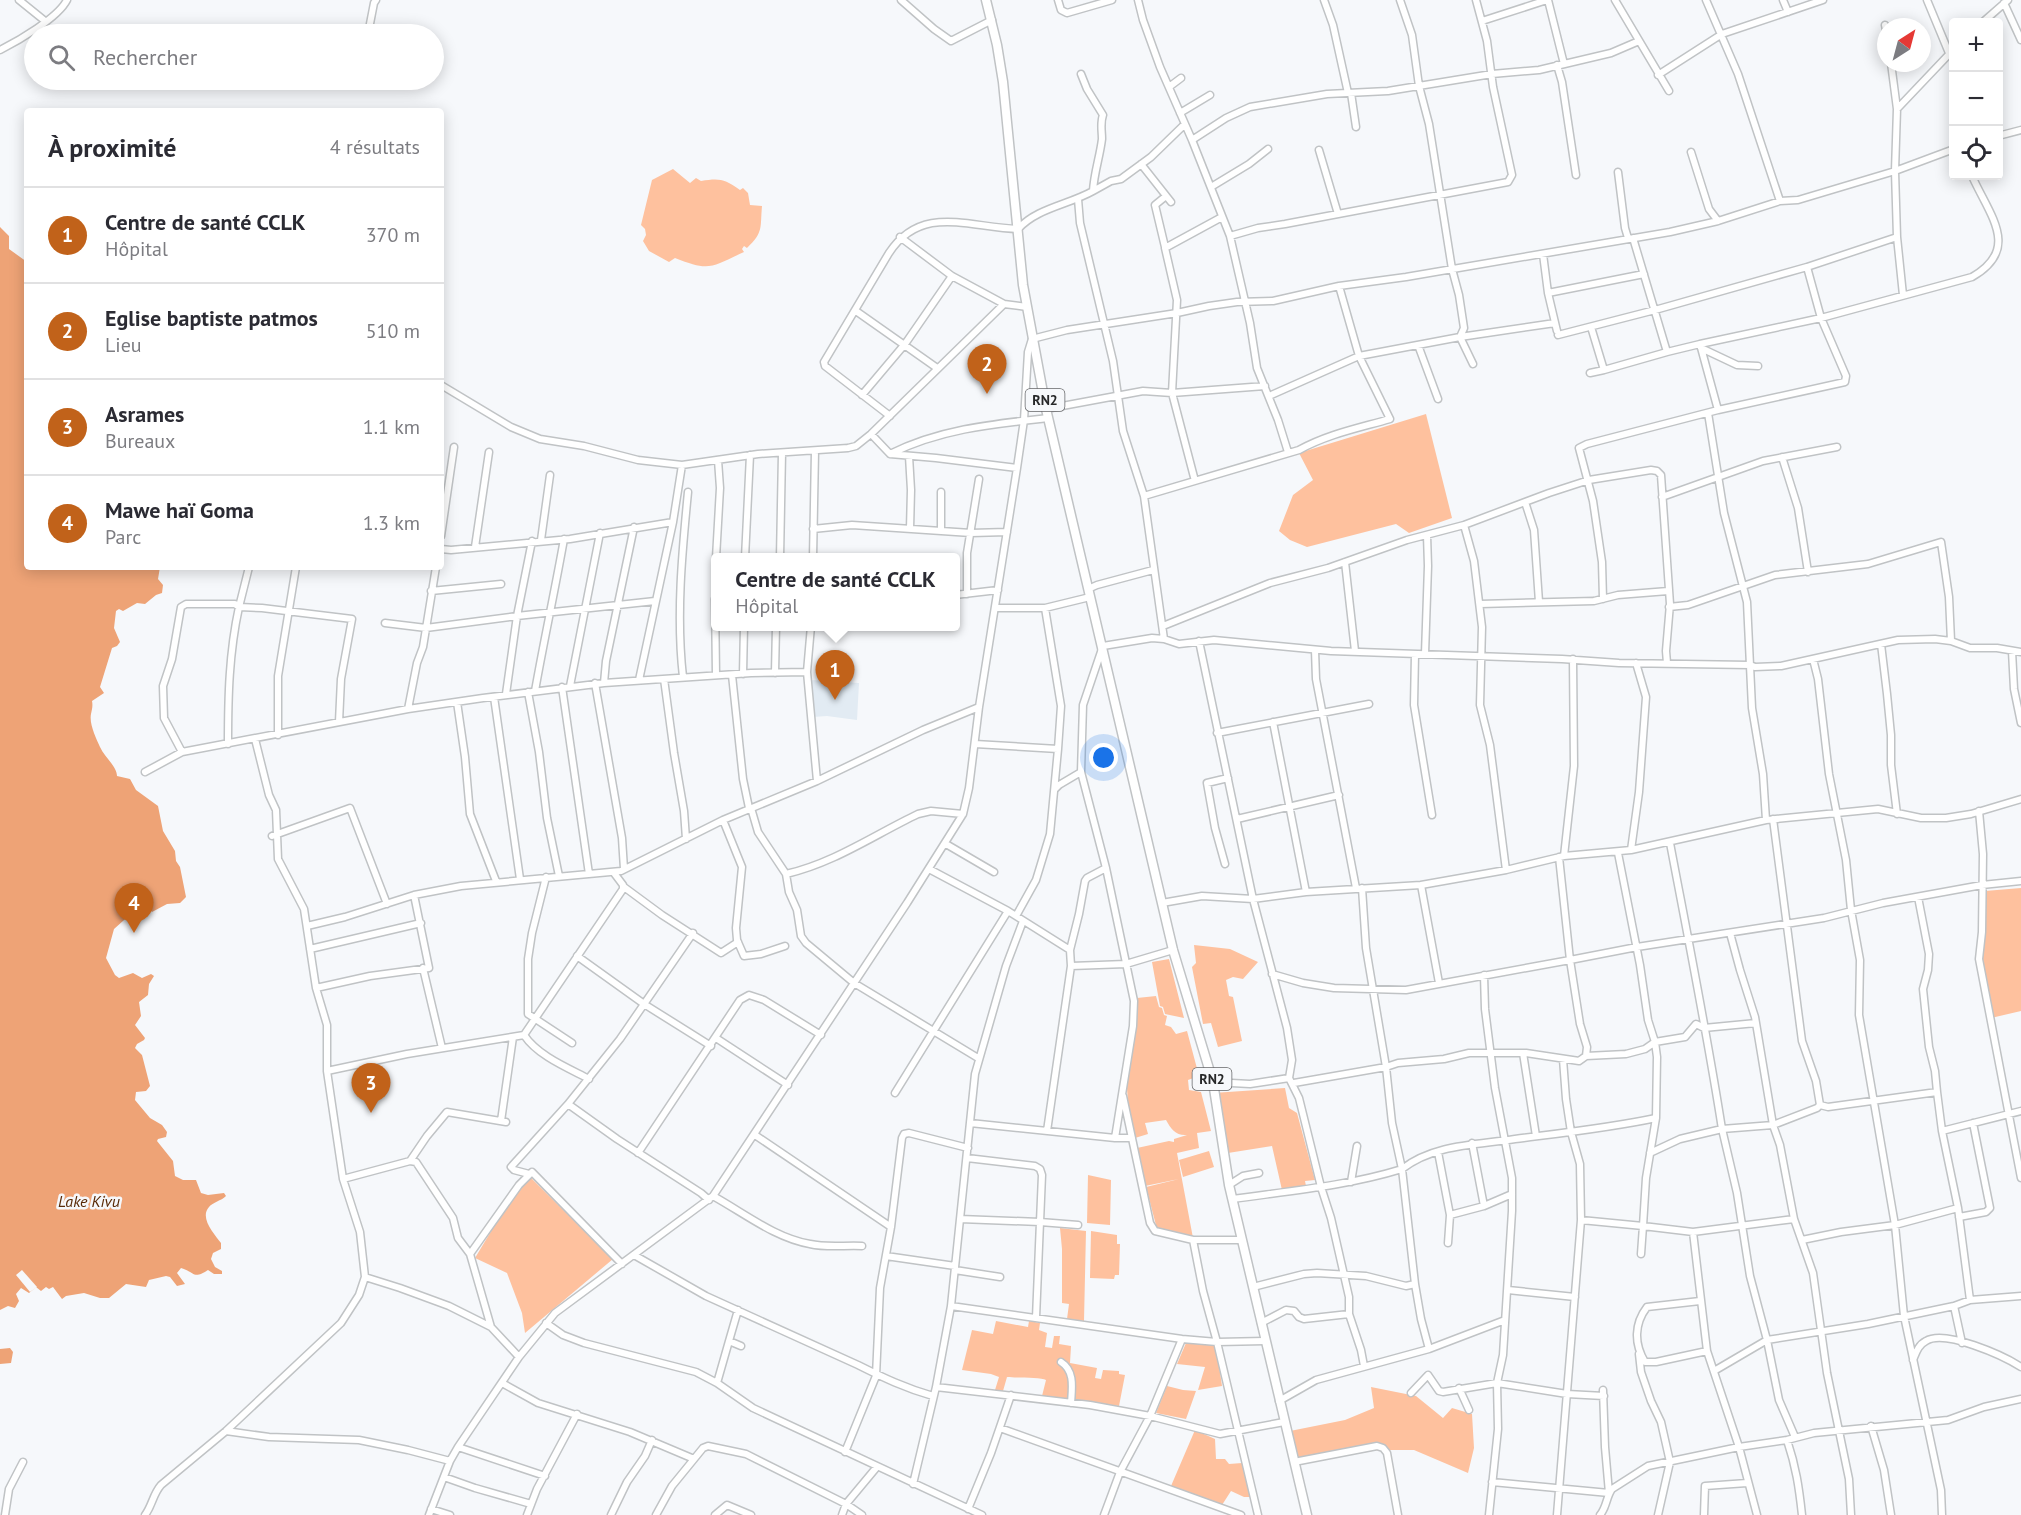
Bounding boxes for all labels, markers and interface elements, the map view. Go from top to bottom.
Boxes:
north arrow [1877,18,1931,72]
map controls [1949,18,2003,180]
button: + [1949,18,2003,72]
search box [24,24,444,90]
icon: search [45,41,78,74]
text: Rechercher [93,43,197,71]
button: − [1949,72,2003,126]
button: locate [1949,126,2003,180]
text: À proximité [48,131,176,164]
text: 4 résultats [330,134,420,160]
text: Centre de santé CCLK [105,208,305,236]
text: 1 [62,222,73,248]
text: 370 m [366,222,420,248]
text: Hôpital [105,236,168,262]
text: Eglise baptiste patmos [105,304,318,332]
text: 2 [62,318,73,344]
text: 510 m [366,318,420,344]
text: Lieu [105,332,142,358]
pin: 2 [968,344,1006,394]
road number: RN2 [1026,389,1064,411]
text: Asrames [105,400,184,428]
text: 3 [62,414,73,440]
text: 1.1 km [363,414,420,440]
text: Bureaux [105,428,175,454]
text: Mawe haï Goma [105,496,254,524]
text: 4 [62,510,73,536]
text: 1.3 km [363,510,420,536]
text: Parc [105,524,141,550]
popup [711,553,960,631]
text: Centre de santé CCLK [735,565,936,593]
text: Hôpital [735,593,798,619]
pin: 1 [816,650,854,700]
your location [1089,743,1118,772]
pin: 4 [114,884,154,933]
pin: 3 [352,1064,391,1113]
road number: RN2 [1192,1068,1232,1090]
water label: Lake Kivu [58,1191,120,1211]

